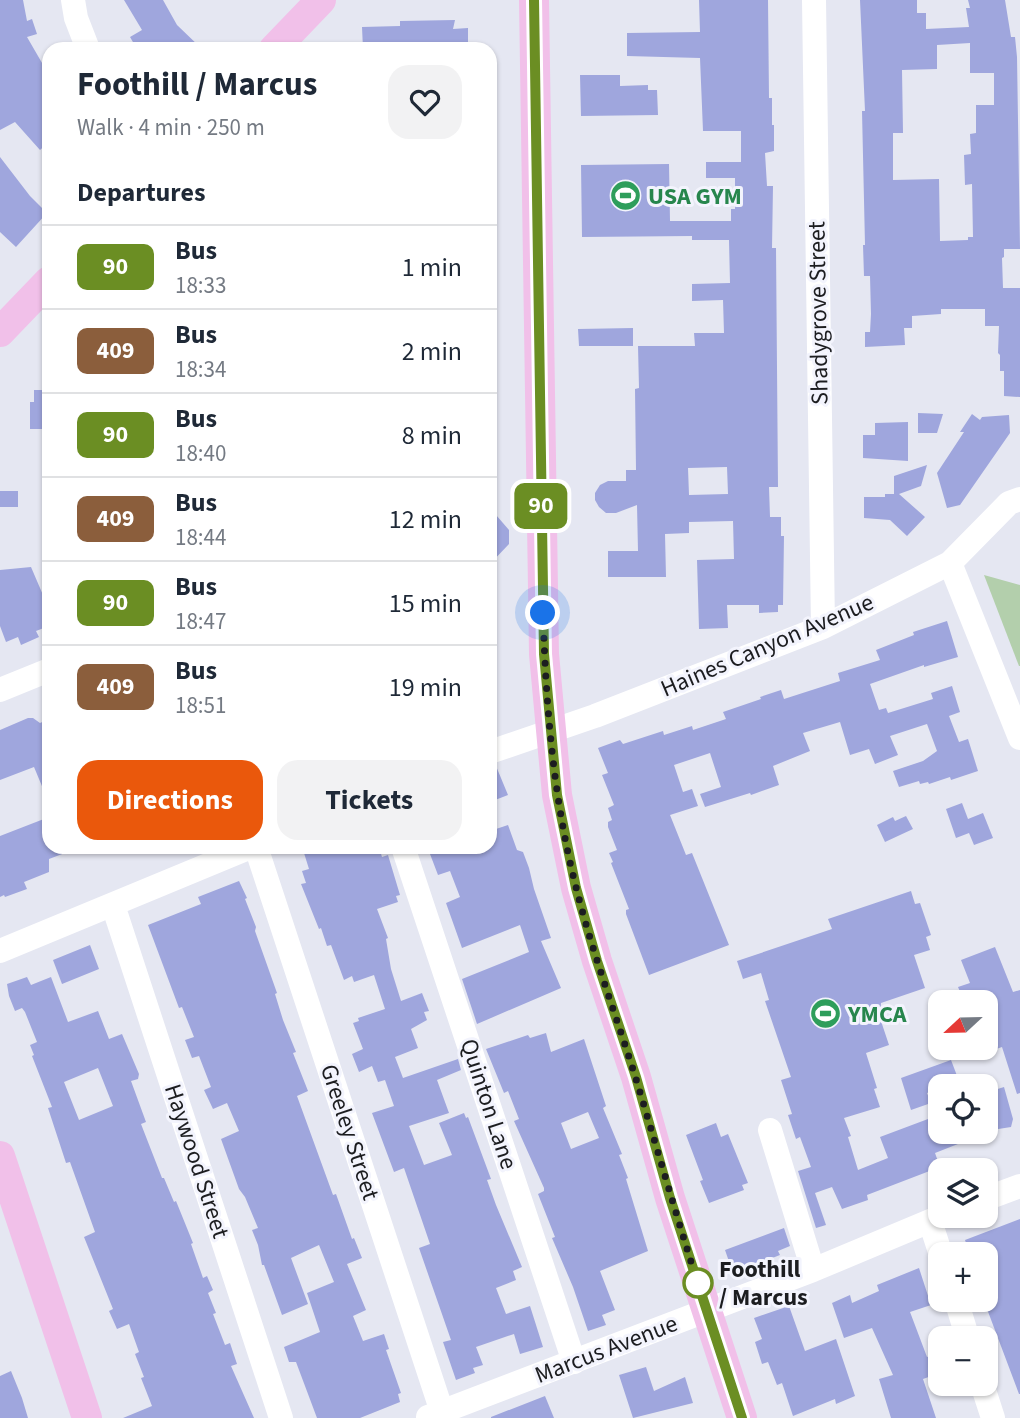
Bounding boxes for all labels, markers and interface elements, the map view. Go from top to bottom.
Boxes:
text: Foothill / Marcus [77,61,317,108]
button: heart [388,65,462,139]
text: Walk · 4 min · 250 m [77,111,265,144]
text: Departures [77,174,205,211]
sports icon: USA GYM [608,179,642,213]
place label: USA GYM [648,179,742,214]
street label: Shadygrove Street [799,221,838,405]
text: Bus [175,232,217,269]
text: 90 [103,249,128,284]
text: 1 min [402,249,462,286]
text: 18:33 [175,269,226,302]
text: Bus [175,316,217,353]
text: 409 [96,333,135,368]
text: 2 min [402,333,462,370]
text: 18:34 [175,353,226,386]
text: Bus [175,400,217,437]
text: 90 [103,417,128,452]
text: 8 min [402,417,462,454]
text: 18:40 [175,437,226,470]
line badge: 90 [510,483,572,529]
text: Bus [175,484,217,521]
text: 90 [528,488,554,523]
text: 409 [96,501,135,536]
text: 12 min [389,501,462,538]
text: 18:44 [175,521,226,554]
text: Bus [175,568,217,605]
text: 90 [103,585,128,620]
text: 15 min [389,585,462,622]
street label: Haines Canyon Avenue [655,585,879,706]
your location [525,595,560,630]
text: 18:47 [175,605,226,638]
text: Bus [175,652,217,689]
text: 409 [96,669,135,704]
text: 19 min [389,669,462,706]
text: 18:51 [175,689,226,722]
button: Directions [77,760,263,840]
button: Tickets [277,760,462,840]
north arrow [928,990,998,1060]
map controls [928,990,998,1396]
sports icon: YMCA [808,997,842,1031]
place label: YMCA [847,997,907,1032]
street label: Quinton Lane [451,1034,526,1174]
street label: Greeley Street [311,1060,388,1205]
button: locate [928,1074,998,1144]
street label: Haywood Street [155,1079,238,1243]
button: layers [928,1158,998,1228]
button: + [928,1242,998,1312]
place label: Foothill / Marcus [719,1252,808,1315]
marker: Foothill / Marcus [683,1268,713,1298]
street label: Marcus Avenue [530,1306,683,1393]
button: − [928,1326,998,1396]

